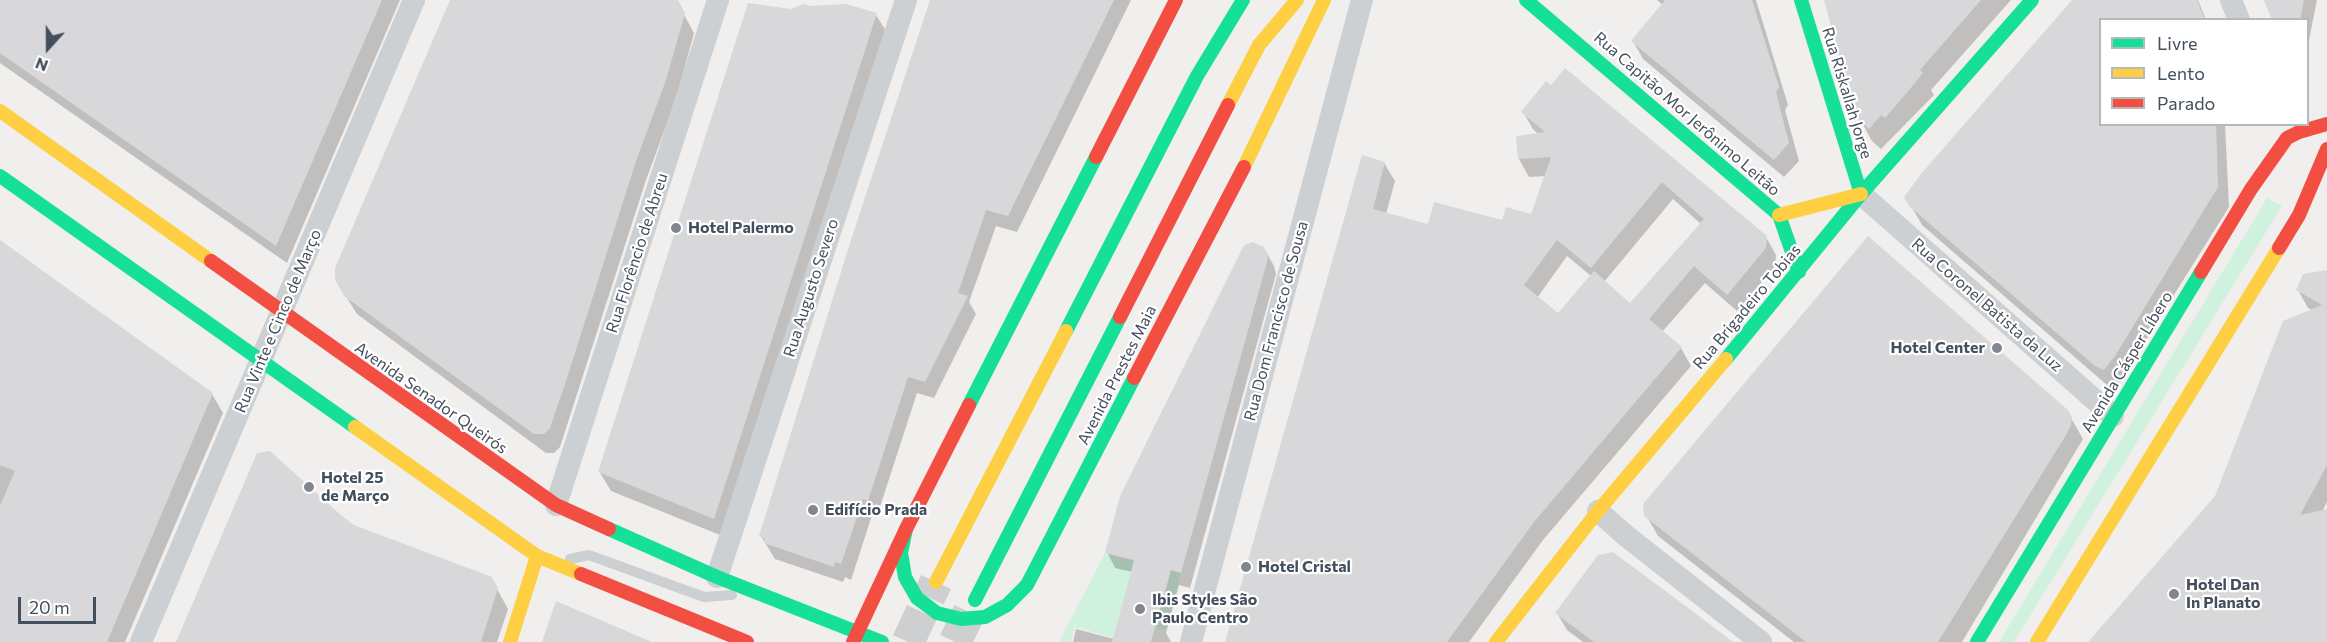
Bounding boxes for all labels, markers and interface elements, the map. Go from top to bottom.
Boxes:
north arrow [18,18,78,78]
legend [2099,18,2309,126]
street label: Rua Riskallah Jorge [1818,25,1876,161]
street label: Rua Capitão Mor Jerônimo Leitão [1590,28,1784,200]
text: Livre [2157,32,2198,54]
text: N [32,54,50,76]
text: Lento [2157,62,2205,84]
text: Parado [2157,92,2215,114]
street label: Rua Florêncio de Abreu [602,171,672,335]
street label: Rua Augusto Severo [780,216,842,360]
place label: Hotel Palermo [688,218,794,238]
street label: Rua Dom Francisco de Sousa [1240,219,1312,423]
marker: Hotel Palermo [669,221,683,235]
street label: Rua Vinte e Cinco de Março [231,226,325,416]
street label: Rua Coronel Batista da Luz [1908,234,2066,376]
street label: Rua Brigadeiro Tobias [1689,241,1805,373]
street label: Avenida Cásper Líbero [2077,288,2177,436]
street label: Avenida Prestes Maia [1074,302,1160,448]
street label: Avenida Senador Queirós [351,338,511,458]
place label: Hotel Center [1891,338,1985,358]
marker: Hotel Center [1990,341,2004,355]
place label: Hotel 25 de Março [321,468,389,506]
marker: Hotel 25 de Março [302,480,316,494]
place label: Edifício Prada [825,500,927,520]
marker: Edifício Prada [806,503,820,517]
place label: Hotel Cristal [1258,557,1351,577]
marker: Hotel Cristal [1239,560,1253,574]
place label: Hotel Dan In Planato [2186,575,2260,613]
scale bar [21,585,99,623]
marker: Hotel Dan In Planato [2167,587,2181,601]
place label: Ibis Styles São Paulo Centro [1152,590,1257,628]
text: 20 m [29,596,70,618]
marker: Ibis Styles São Paulo Centro [1133,602,1147,616]

